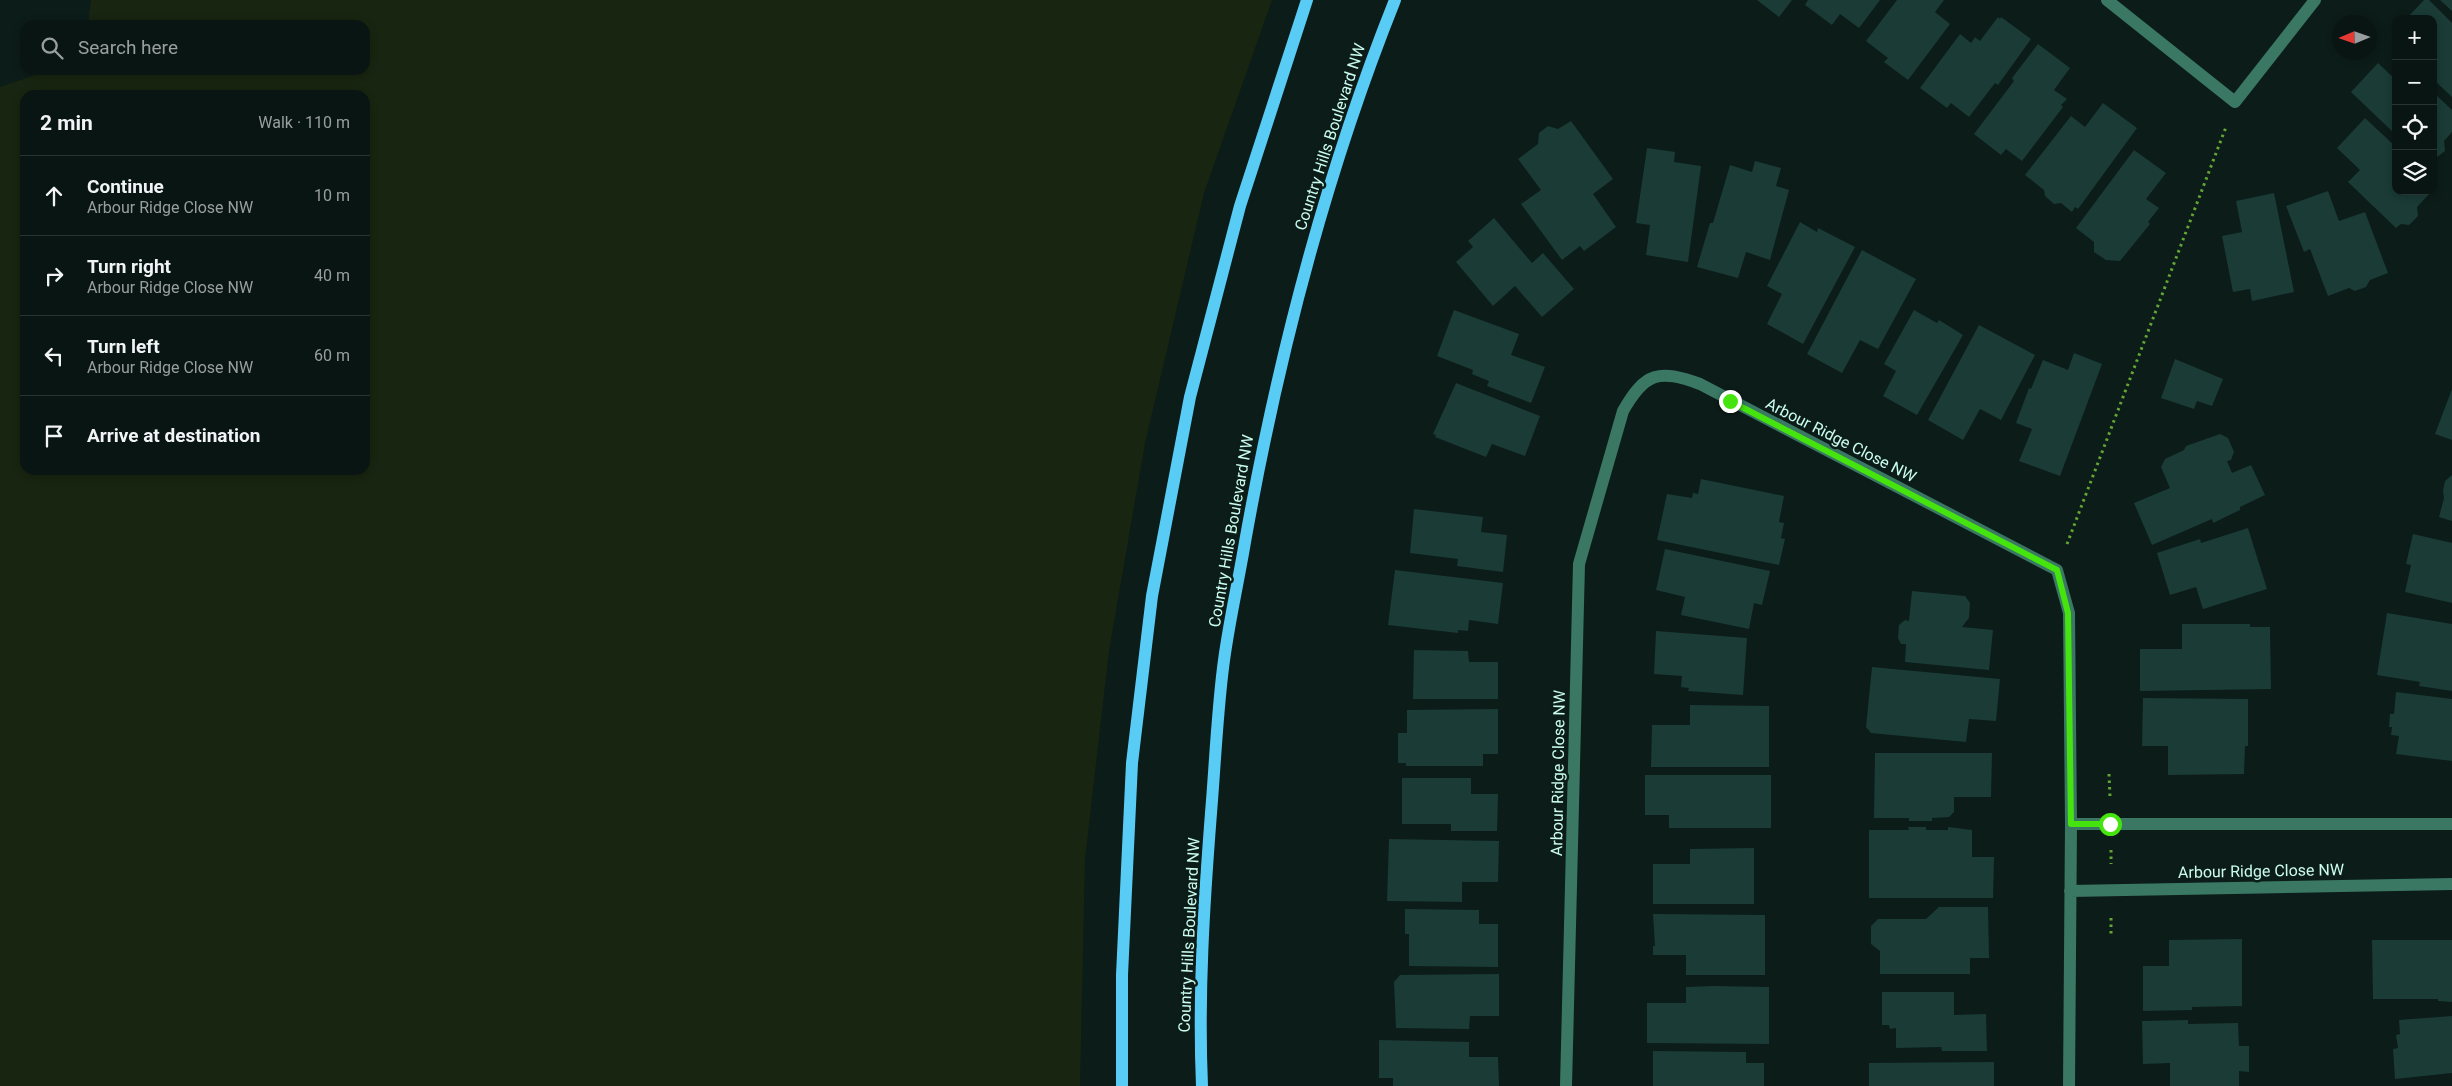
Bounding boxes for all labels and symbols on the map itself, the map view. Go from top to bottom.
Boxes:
north arrow [2332,15,2377,60]
street label: Country Hills Boulevard NW [1291,41,1369,233]
route end [1719,390,1742,413]
street label: Arbour Ridge Close NW [1763,394,1919,486]
street label: Country Hills Boulevard NW [1205,433,1257,629]
street label: Arbour Ridge Close NW [1547,690,1569,856]
route start [2099,813,2122,836]
street label: Country Hills Boulevard NW [1174,837,1204,1033]
street label: Arbour Ridge Close NW [2178,860,2344,882]

